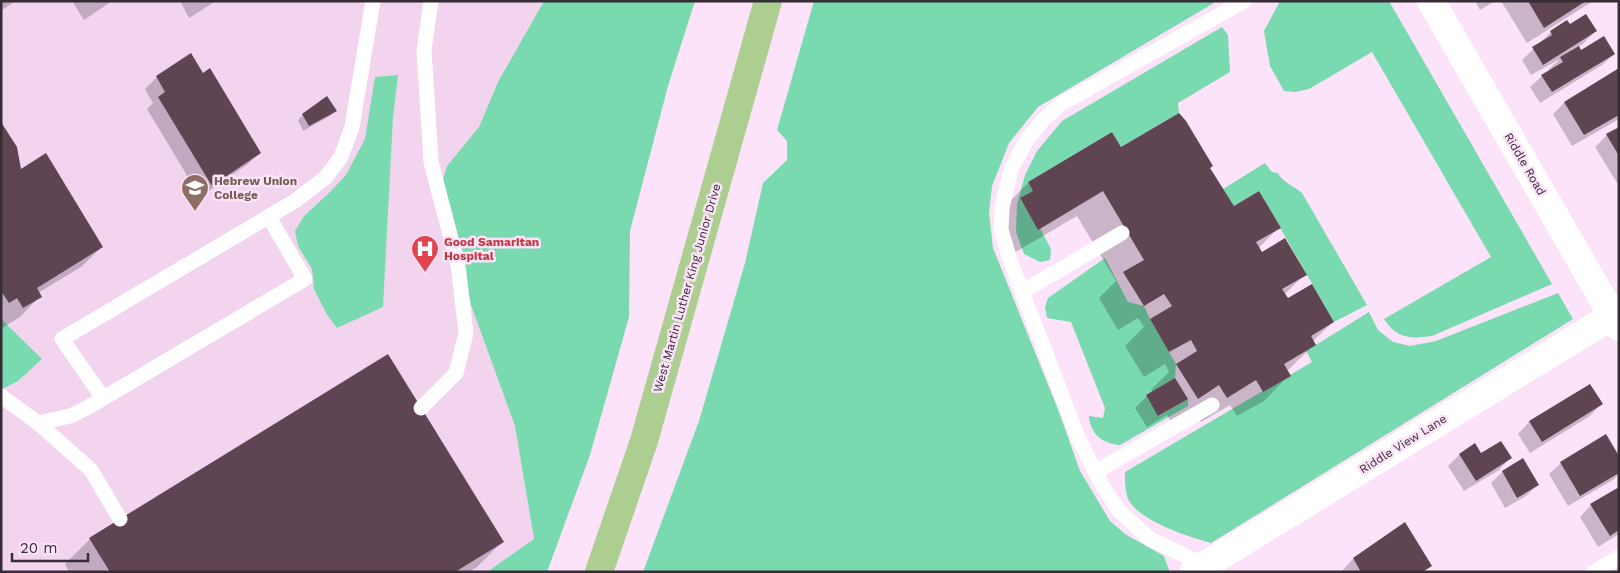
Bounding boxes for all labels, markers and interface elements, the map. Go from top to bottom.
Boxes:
street label: Riddle Road [1501,130,1549,198]
school or university icon: Hebrew Union College [180,173,210,212]
place label: Hebrew Union College [214,174,297,202]
street label: West Martin Luther King Junior Drive [650,182,724,394]
hospital icon: Good Samaritan Hospital [410,234,440,273]
place label: Good Samaritan Hospital [444,235,539,263]
street label: Riddle View Lane [1357,411,1449,477]
scale bar [12,530,89,562]
text: 20 m [20,539,58,557]

